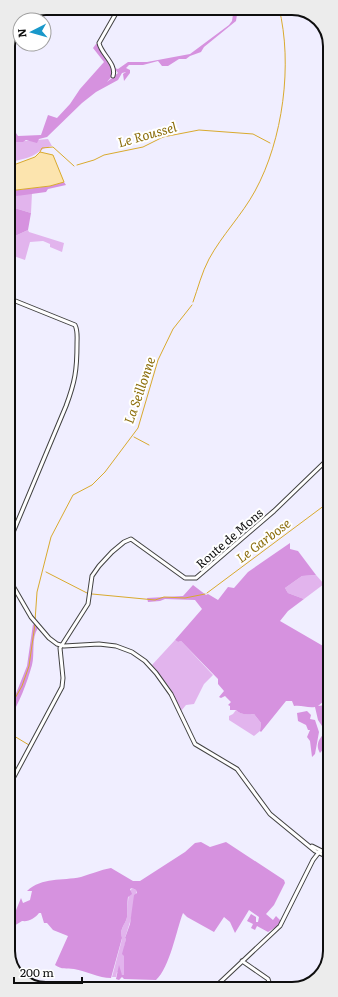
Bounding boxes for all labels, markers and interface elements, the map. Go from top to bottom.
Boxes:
north arrow [12,12,52,52]
text: N [13,28,29,39]
water label: Le Roussel [115,116,179,151]
water label: La Seillonne [119,354,159,426]
street label: Route de Mons [191,503,267,572]
water label: Le Garbose [232,513,294,567]
scale bar [14,959,82,985]
text: 200 m [20,963,54,981]

